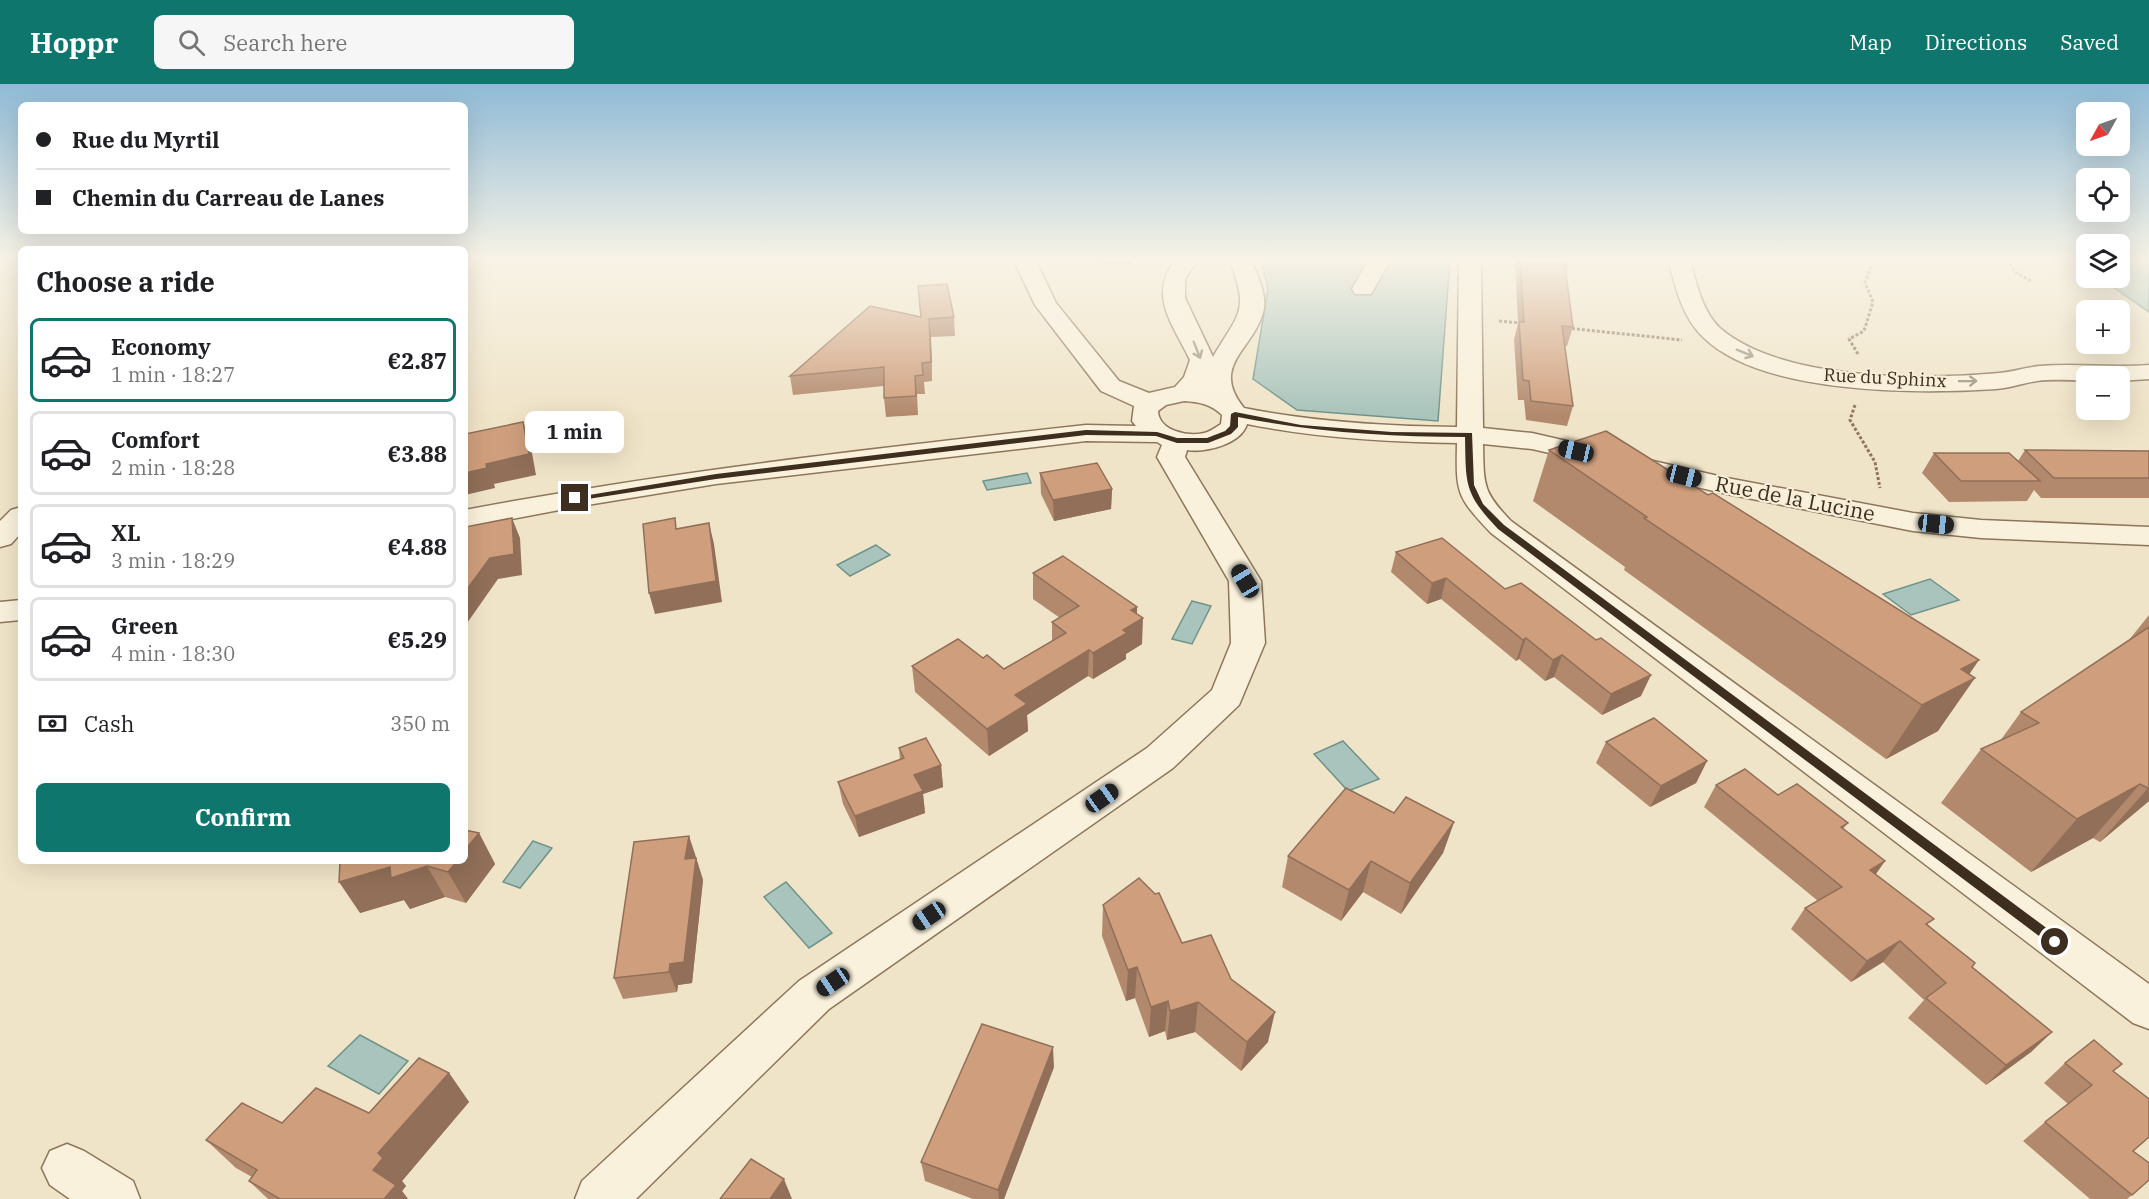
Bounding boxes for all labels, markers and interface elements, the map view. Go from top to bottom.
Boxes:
search box [154,15,574,69]
text: Hoppr [30,24,118,61]
icon: search [175,26,208,59]
text: Search here [223,28,347,57]
text: Map [1849,28,1892,56]
text: Directions [1925,28,2027,56]
text: Saved [2060,28,2119,56]
north arrow [2076,102,2130,156]
map controls [2076,102,2130,420]
text: Rue du Myrtil [72,125,219,154]
button: locate [2076,168,2130,222]
text: Chemin du Carreau de Lanes [72,183,384,212]
button: layers [2076,234,2130,288]
text: Choose a ride [36,264,215,299]
button: + [2076,300,2130,354]
text: Economy [111,332,211,361]
icon: car [39,333,93,387]
one-way arrow [1192,340,1203,359]
text: €2.87 [388,346,447,375]
one-way arrow [1736,348,1754,359]
text: 1 min · 18:27 [111,361,235,388]
street label: Rue du Sphinx [1823,363,1947,392]
button: − [2076,366,2130,420]
one-way arrow [1958,376,1978,387]
callout: 1 min [526,411,624,453]
text: 1 min [547,418,603,445]
text: Comfort [111,425,200,454]
icon: car [39,426,93,480]
car [1556,438,1596,464]
text: €3.88 [388,439,447,468]
text: 2 min · 18:28 [111,454,235,481]
car [1664,463,1704,489]
street label: Rue de la Lucine [1713,469,1877,527]
route end [561,484,588,511]
car [1917,513,1955,535]
text: XL [111,518,141,547]
icon: car [39,519,93,573]
text: €4.88 [388,532,447,561]
text: 3 min · 18:29 [111,547,235,574]
car [1228,561,1262,601]
text: Green [111,611,178,640]
icon: car [39,612,93,666]
text: €5.29 [388,625,447,654]
text: 4 min · 18:30 [111,640,235,667]
icon: cash [36,707,69,740]
text: Cash [84,709,135,738]
text: 350 m [390,710,450,737]
car [1082,780,1122,816]
button: Confirm [36,783,450,852]
car [909,898,949,934]
route start [2041,928,2068,955]
car [813,964,853,1000]

